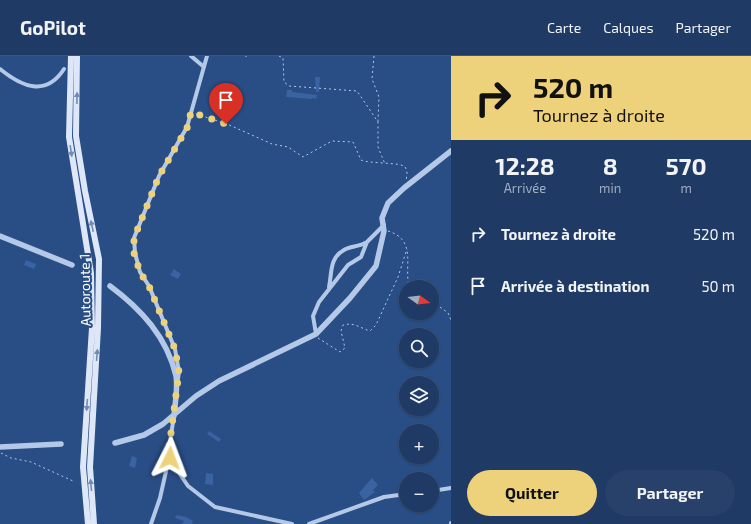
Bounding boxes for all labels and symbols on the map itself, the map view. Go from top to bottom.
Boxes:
pin [209,83,243,124]
one-way arrow [73,92,80,104]
one-way arrow [69,145,75,157]
one-way arrow [89,220,95,232]
street label: Autoroute 1 [75,253,94,327]
north arrow [399,280,439,320]
one-way arrow [93,349,100,361]
one-way arrow [83,399,90,411]
position arrow [149,437,191,479]
one-way arrow [88,479,95,491]

